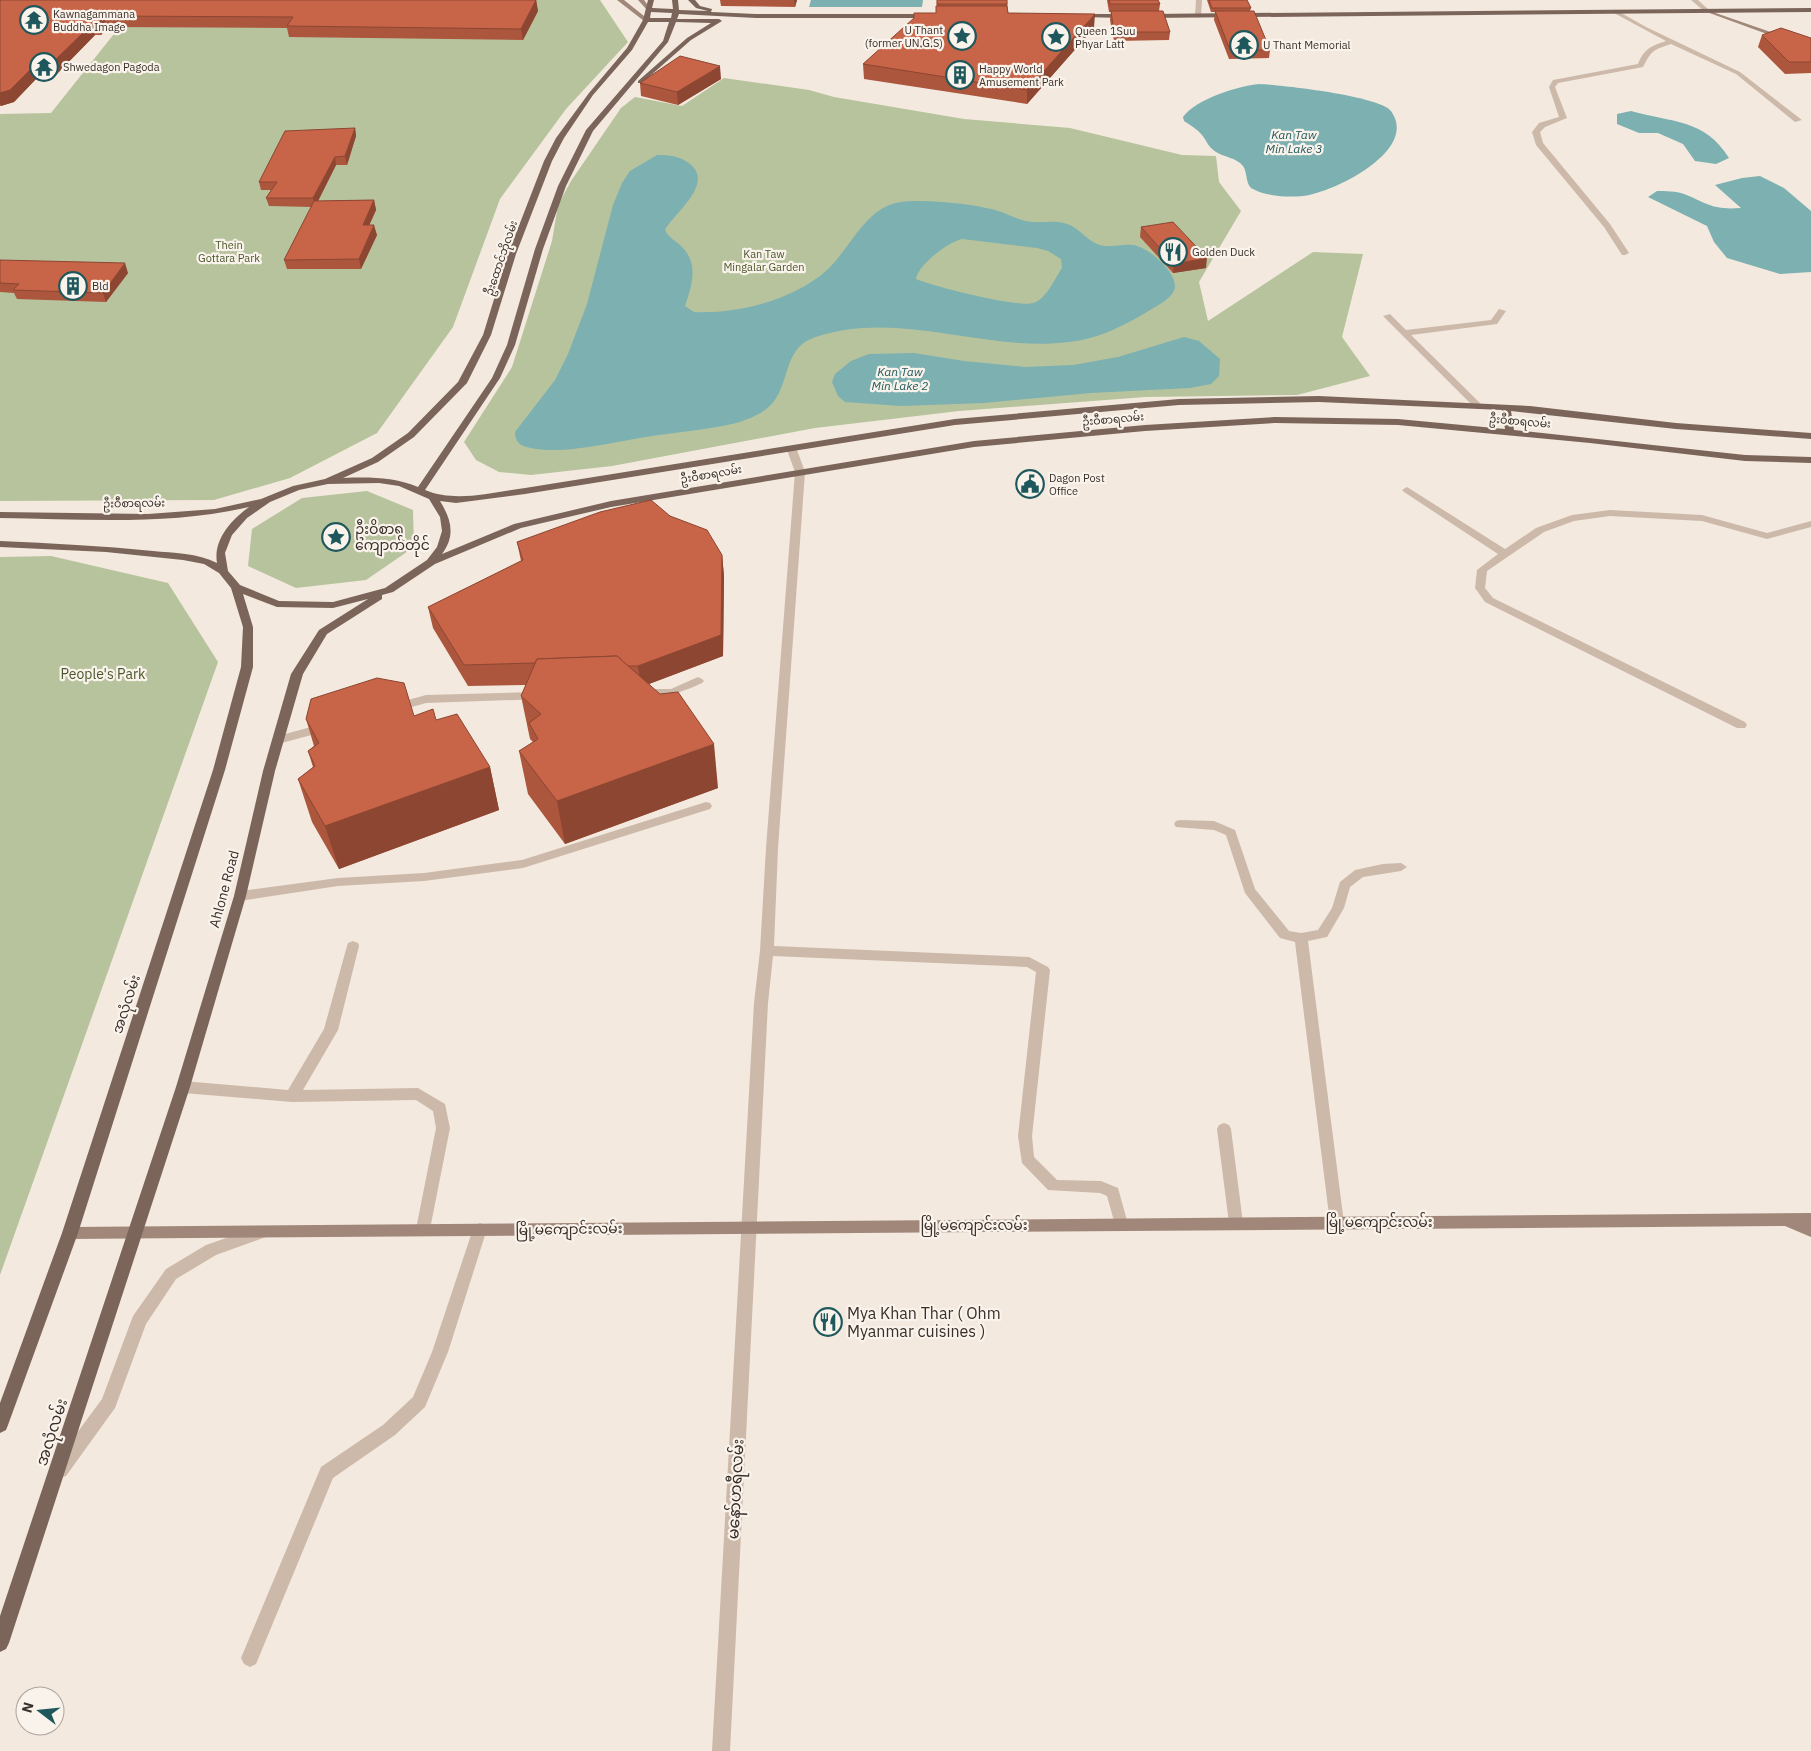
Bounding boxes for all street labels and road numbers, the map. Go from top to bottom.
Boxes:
street label: ဦးထောင်ဘိုလမ်း [482,218,522,298]
street label: ဦးဝီစာရလမ်း [1081,409,1145,431]
street label: ဦးဝီစာရလမ်း [1488,411,1552,433]
street label: ဦးဝီစာရလမ်း [679,462,743,488]
street label: ဦးဝီစာရလမ်း [103,495,165,513]
street label: Ahlone Road [205,848,243,930]
street label: အလုံလမ်း [107,972,147,1037]
street label: မြို့မကျောင်းလမ်း [1325,1212,1433,1234]
street label: မြို့မကျောင်းလမ်း [920,1215,1028,1237]
street label: မြို့မကျောင်းလမ်း [515,1218,623,1242]
street label: အလုံလမ်း [30,1396,76,1470]
street label: မနော်ဟရီလမ်း [721,1438,752,1540]

